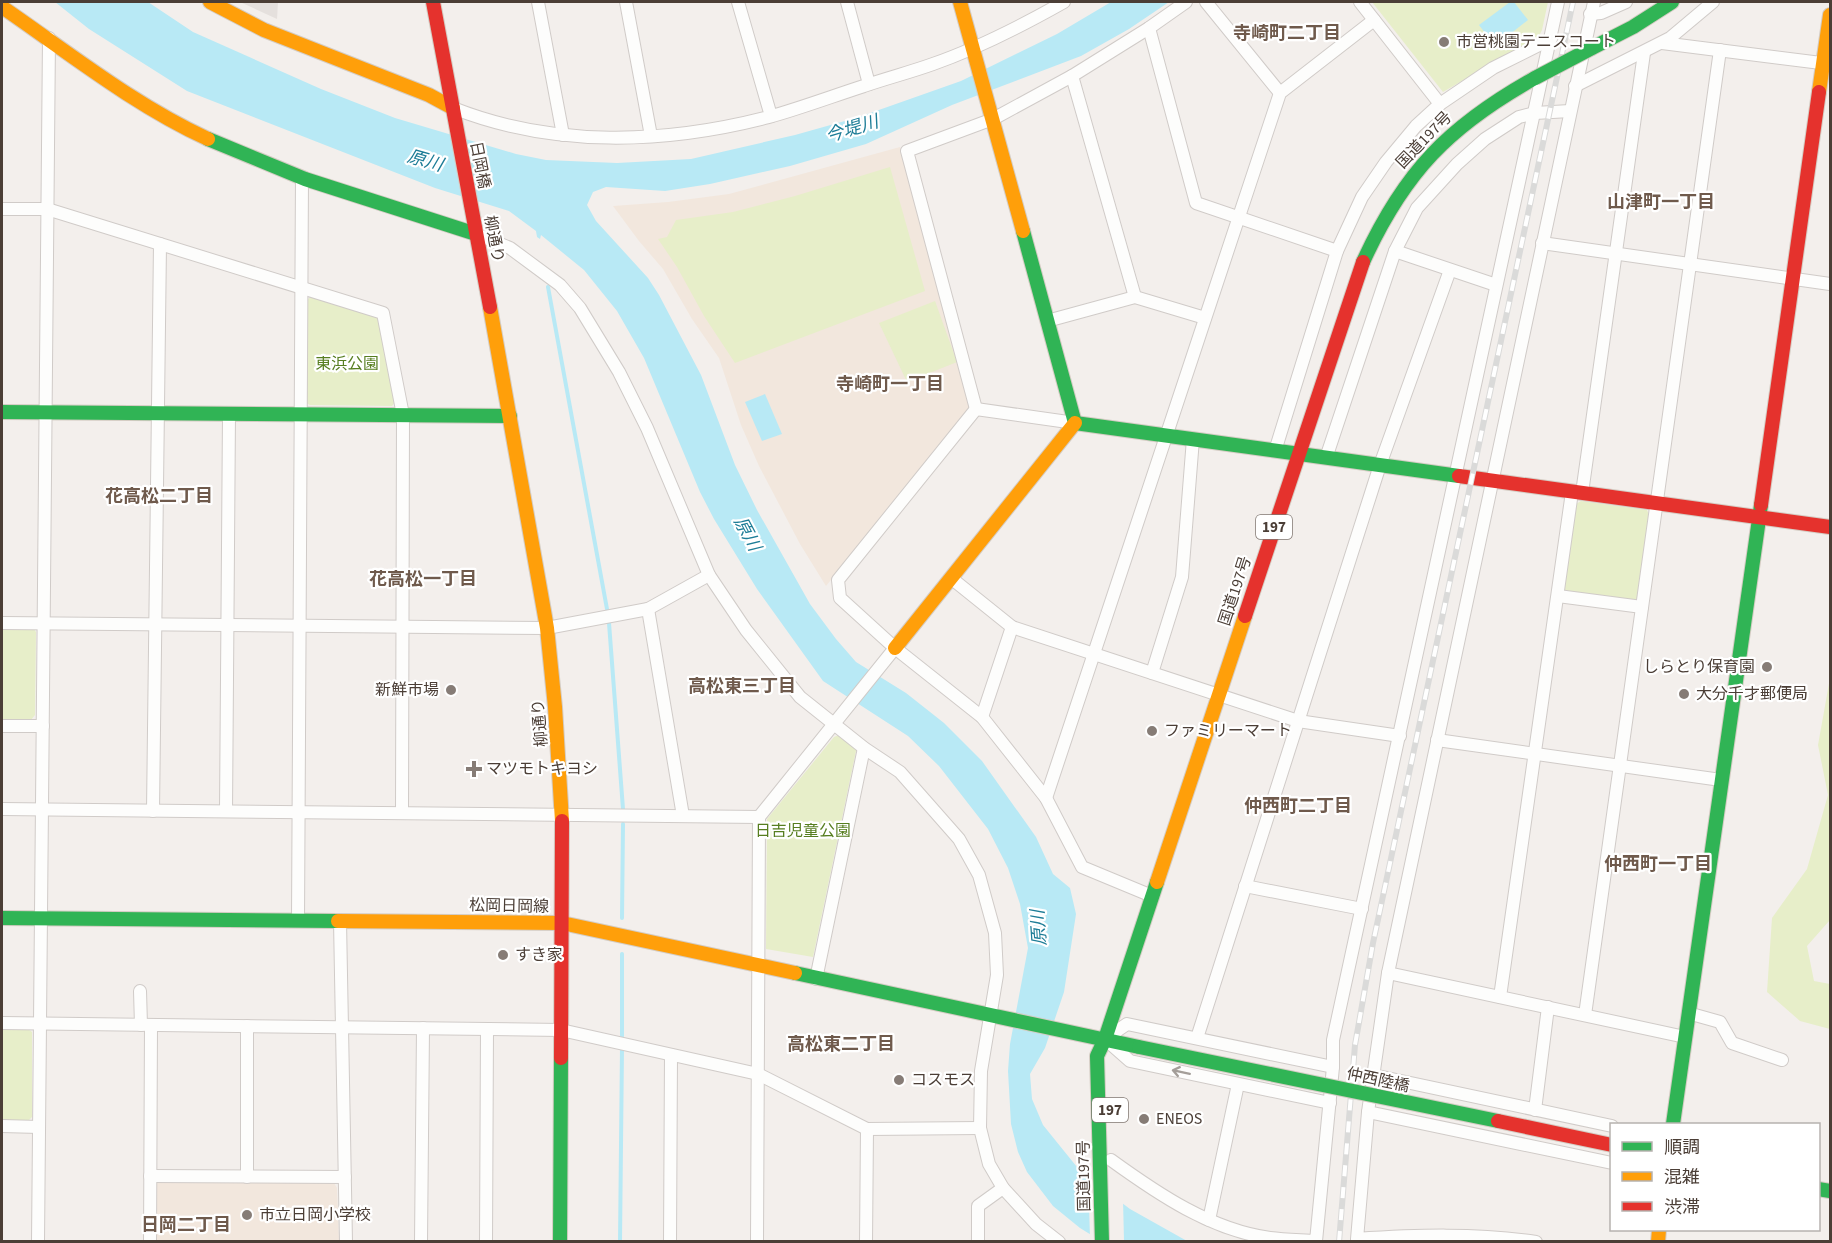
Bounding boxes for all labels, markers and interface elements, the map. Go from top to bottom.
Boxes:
district label: 寺崎町二丁目 [1233,21,1341,46]
place label: 市営桃園テニスコート [1456,31,1616,53]
marker: 市営桃園テニスコート [1437,35,1451,49]
street label: 国道197号 [1391,107,1457,173]
water label: 今堤川 [823,109,883,149]
street label: 日岡橋 [465,139,495,191]
water label: 原川 [404,144,448,179]
district label: 山津町一丁目 [1607,190,1715,215]
street label: 柳通り [479,213,509,265]
park label: 東浜公園 [315,353,379,375]
district label: 寺崎町一丁目 [836,372,944,397]
district label: 花高松二丁目 [105,484,213,509]
water label: 原川 [728,512,767,558]
road number: 197 [1256,515,1292,539]
street label: 国道197号 [1213,553,1257,629]
district label: 花高松一丁目 [369,567,477,592]
place label: しらとり保育園 [1643,656,1755,678]
marker: しらとり保育園 [1760,660,1774,674]
district label: 高松東三丁目 [688,674,796,699]
place label: 新鮮市場 [375,679,439,701]
marker: 新鮮市場 [444,683,458,697]
place label: 大分千才郵便局 [1696,683,1808,705]
marker: 大分千才郵便局 [1677,687,1691,701]
street label: 柳通り [527,698,553,748]
place label: ファミリーマート [1164,720,1292,742]
marker: ファミリーマート [1145,724,1159,738]
place label: マツモトキヨシ [486,758,598,780]
marker: マツモトキヨシ [467,762,481,776]
district label: 仲西町二丁目 [1244,794,1352,819]
park label: 日吉児童公園 [755,820,851,842]
district label: 仲西町一丁目 [1604,852,1712,877]
street label: 松岡日岡線 [469,894,549,918]
water label: 原川 [1025,907,1053,947]
place label: すき家 [515,944,563,966]
marker: すき家 [496,948,510,962]
district label: 高松東二丁目 [787,1032,895,1057]
street label: 仲西陸橋 [1344,1063,1412,1097]
one-way arrow [1172,1066,1191,1077]
place label: コスモス [911,1069,975,1091]
marker: コスモス [892,1073,906,1087]
road number: 197 [1092,1098,1128,1122]
place label: ENEOS [1156,1108,1202,1130]
marker: ENEOS [1137,1112,1151,1126]
legend [1610,1123,1820,1231]
text: 順調 [1664,1135,1700,1160]
street label: 国道197号 [1072,1140,1096,1212]
text: 混雑 [1664,1165,1700,1190]
text: 渋滞 [1664,1195,1700,1220]
place label: 市立日岡小学校 [259,1204,371,1226]
marker: 市立日岡小学校 [240,1208,254,1222]
district label: 日岡二丁目 [141,1213,231,1238]

